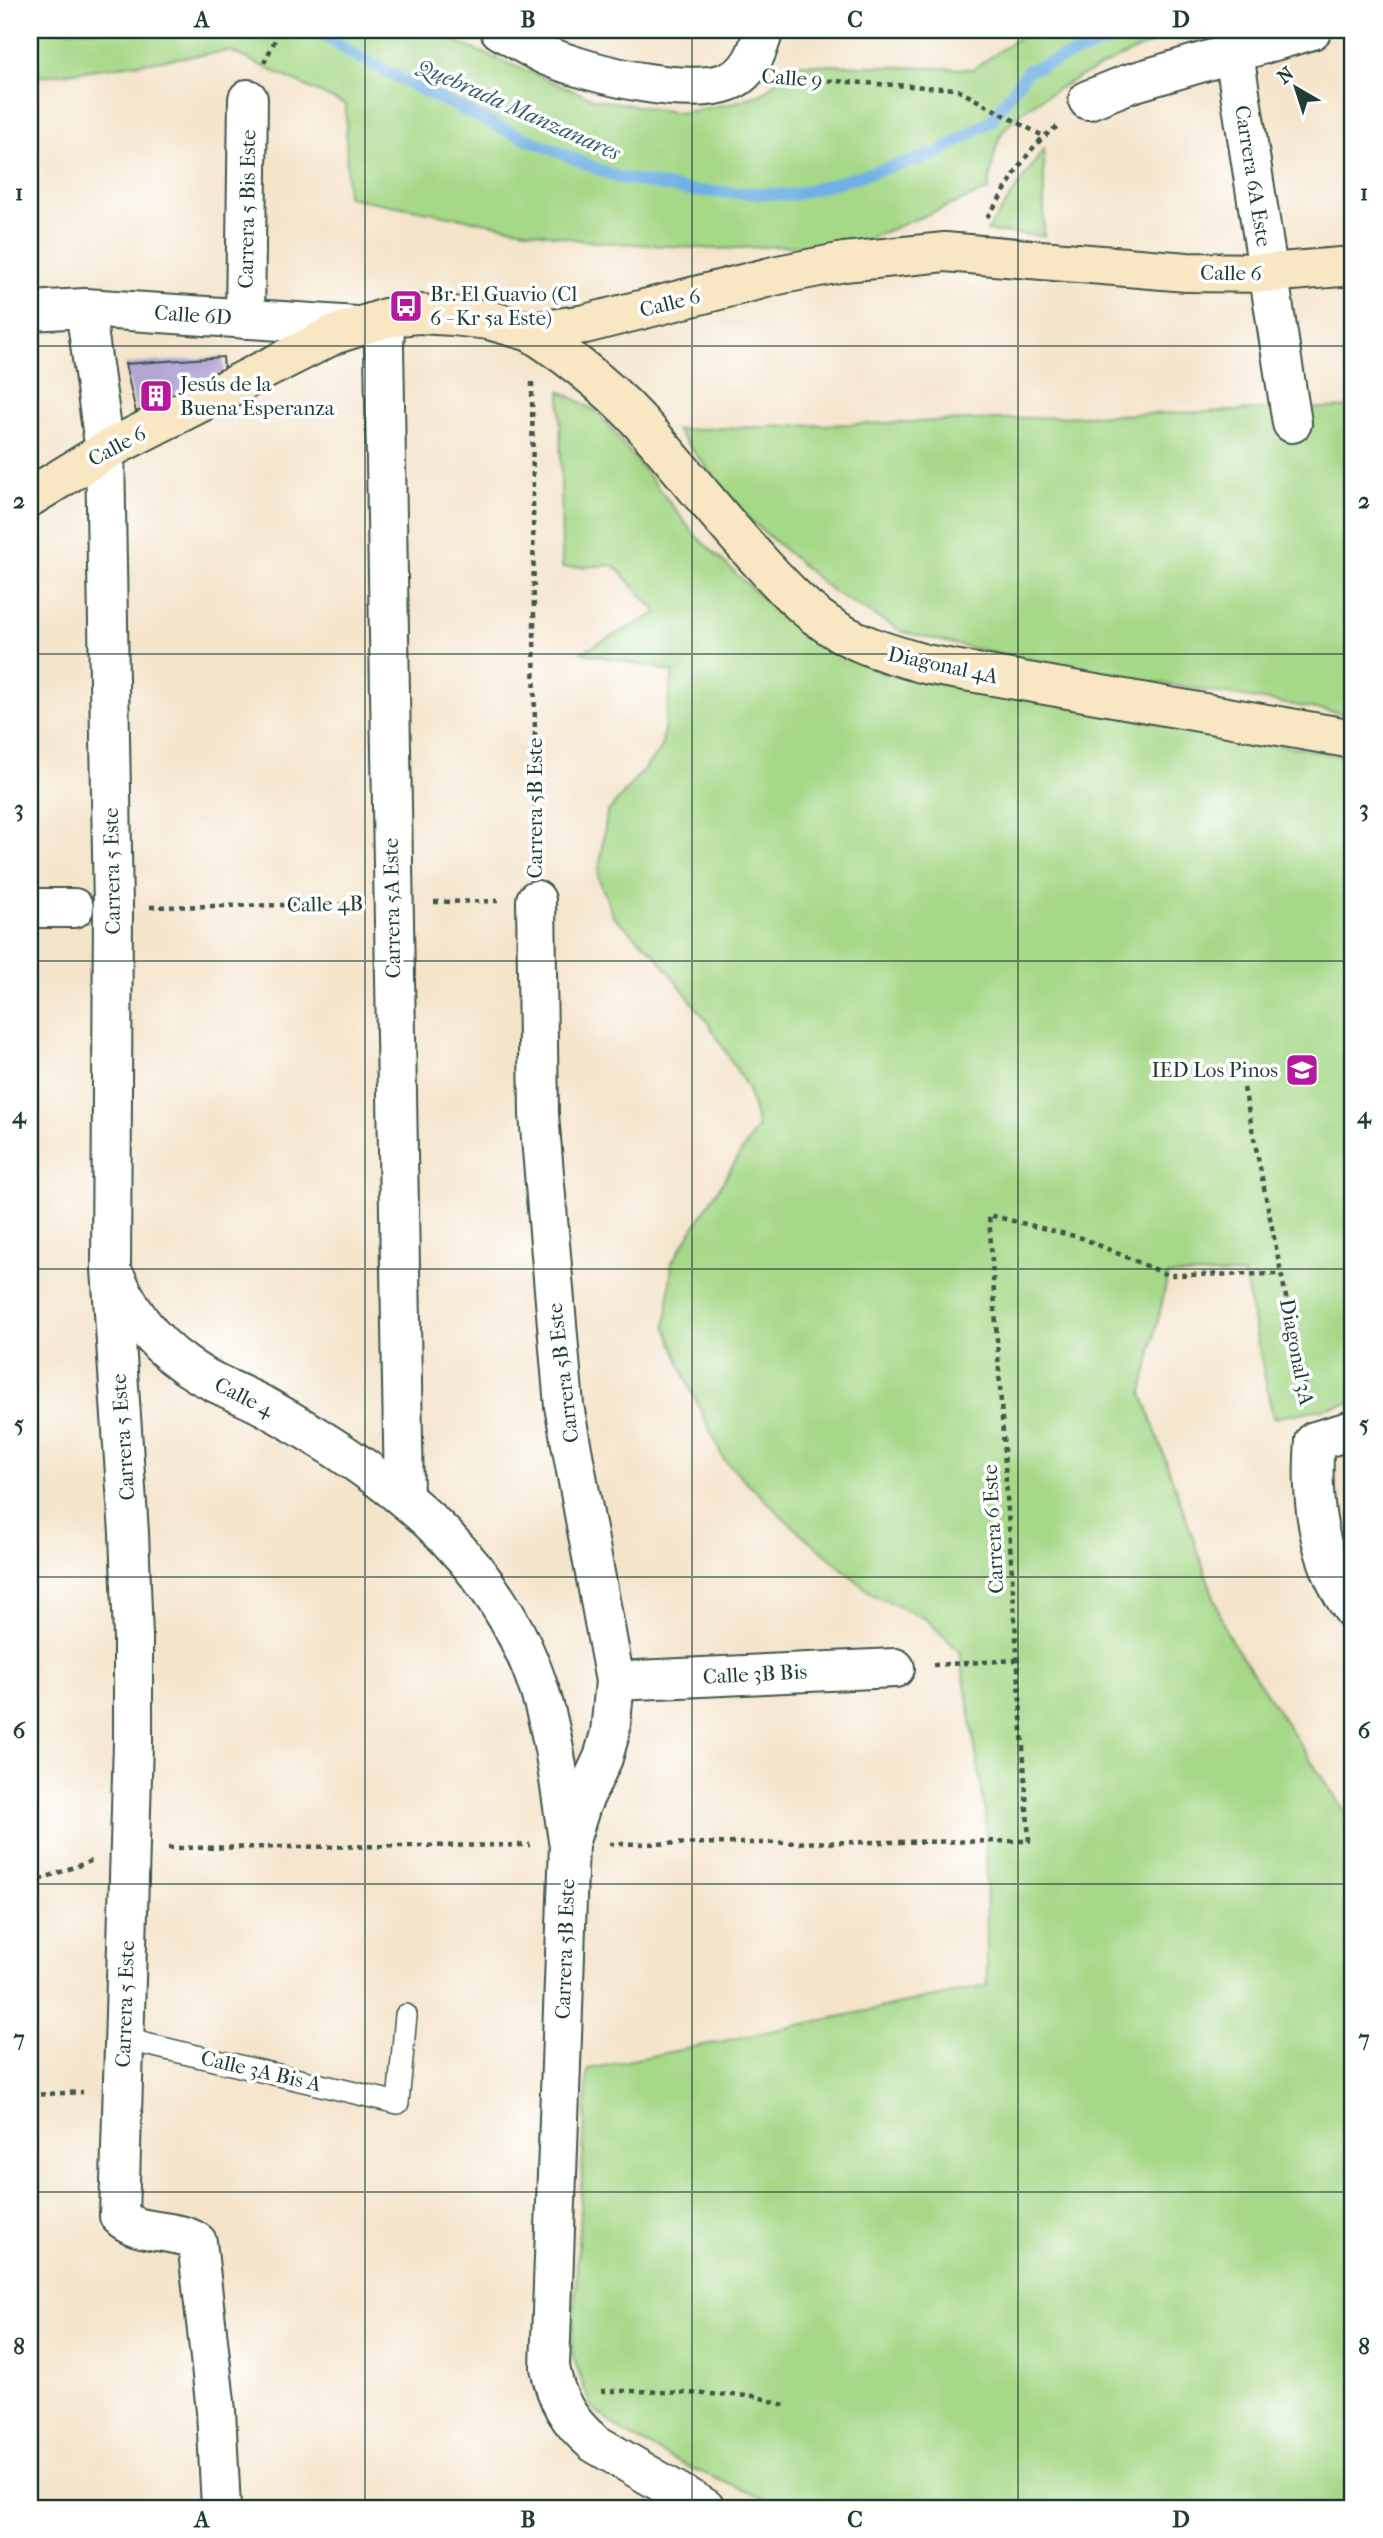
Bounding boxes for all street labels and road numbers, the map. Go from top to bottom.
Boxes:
street label: Calle 9 [761,64,823,92]
street label: Carrera 6A Este [1230,103,1276,249]
street label: Carrera 5 Bis Este [234,129,260,289]
street label: Calle 6 [1200,260,1263,286]
street label: Calle 6 [637,284,703,322]
street label: Calle 6D [153,300,233,330]
street label: Calle 6 [84,421,150,471]
street label: Diagonal 4A [886,642,1001,688]
street label: Carrera 5B Este [523,738,547,878]
street label: Carrera 5 Este [99,807,125,935]
street label: Carrera 5A Este [379,837,405,979]
street label: Calle 4B [287,891,363,917]
street label: Diagonal 3A [1275,1297,1319,1408]
street label: Carrera 5B Este [543,1302,583,1444]
street label: Calle 4 [211,1372,278,1422]
street label: Carrera 5 Este [107,1373,139,1501]
street label: Carrera 6 Este [978,1464,1008,1594]
street label: Calle 3B Bis [702,1659,808,1689]
street label: Carrera 5B Este [551,1878,579,2020]
street label: Carrera 5 Este [111,1940,139,2068]
street label: Calle 3A Bis A [199,2046,324,2097]

